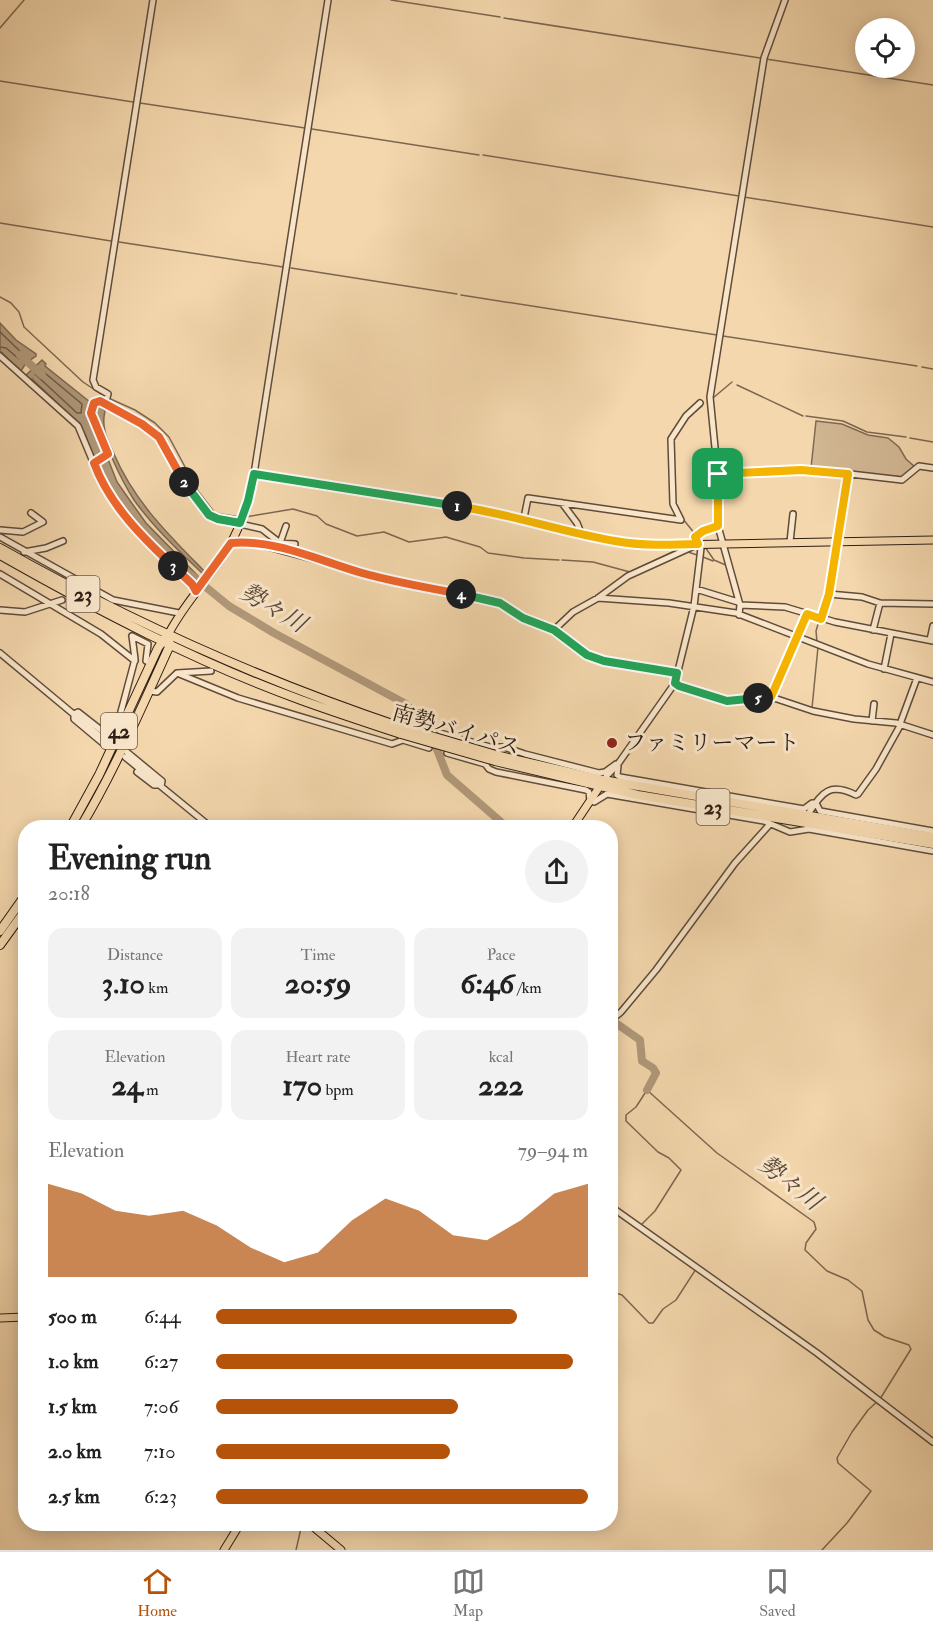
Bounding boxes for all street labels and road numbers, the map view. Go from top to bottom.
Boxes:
road number: 23 [66,576,100,612]
street label: 南勢バイパス [389,698,523,762]
road number: 42 [101,713,137,749]
road number: 23 [696,789,730,825]

